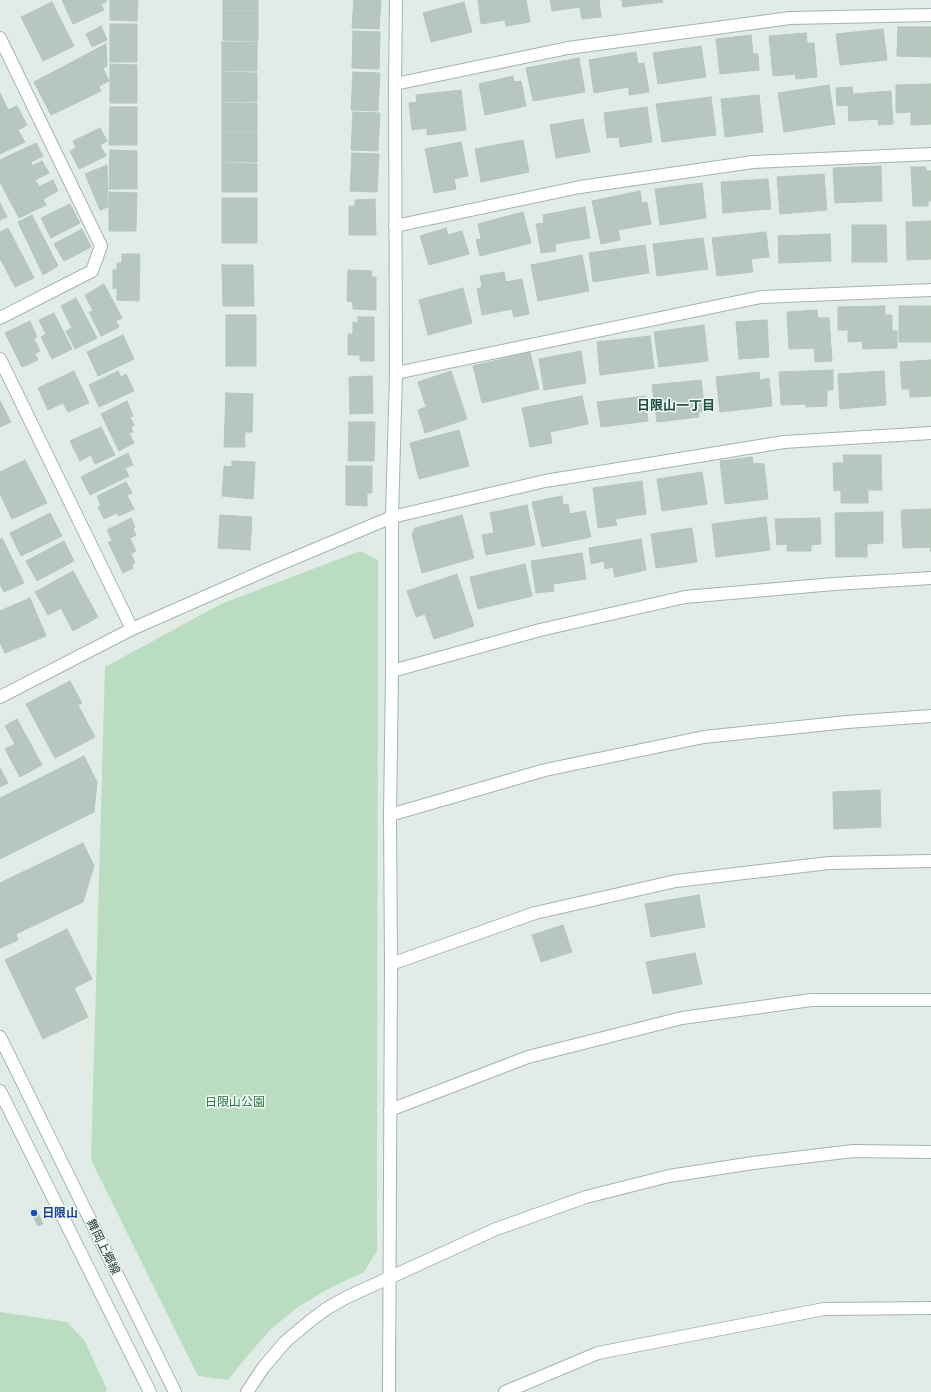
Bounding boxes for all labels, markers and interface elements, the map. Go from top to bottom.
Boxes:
district label: 日限山一丁目 [637,398,715,414]
park label: 日限山公園 [205,1095,265,1109]
place label: 日限山 [42,1206,78,1220]
marker: 日限山 [29,1208,39,1218]
street label: 舞岡上郷線 [83,1217,123,1277]

